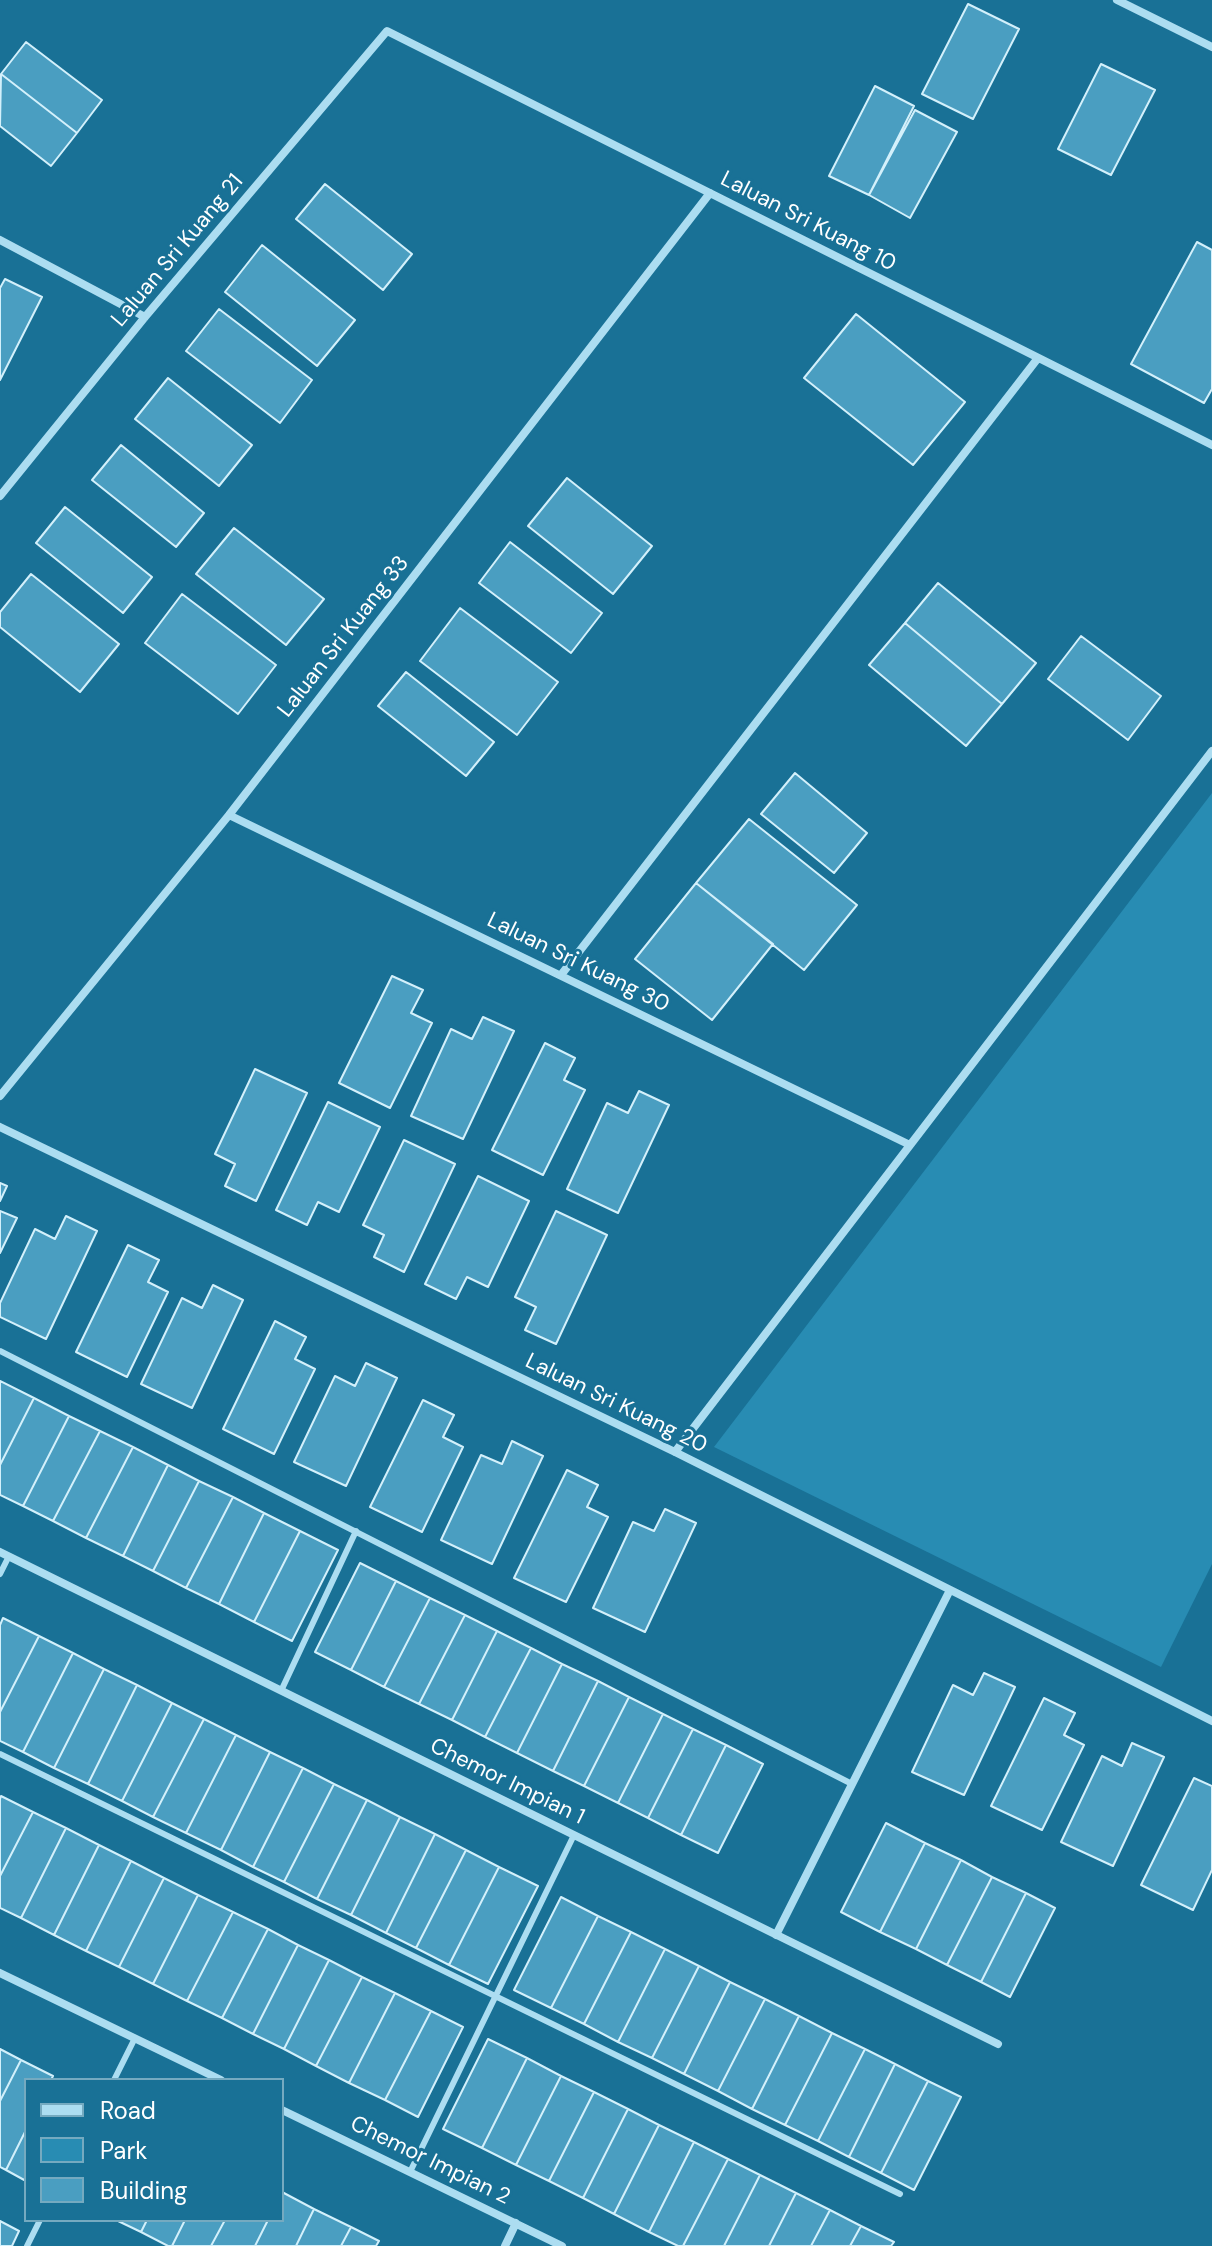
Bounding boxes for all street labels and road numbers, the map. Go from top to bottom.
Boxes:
street label: Laluan Sri Kuang 10 [716,166,900,278]
street label: Laluan Sri Kuang 21 [107,169,249,333]
street label: Laluan Sri Kuang 33 [273,551,415,723]
street label: Laluan Sri Kuang 30 [483,907,673,1019]
street label: Laluan Sri Kuang 20 [521,1349,711,1459]
street label: Chemor Impian 1 [425,1733,589,1831]
street label: Chemor Impian 2 [346,2111,514,2211]

